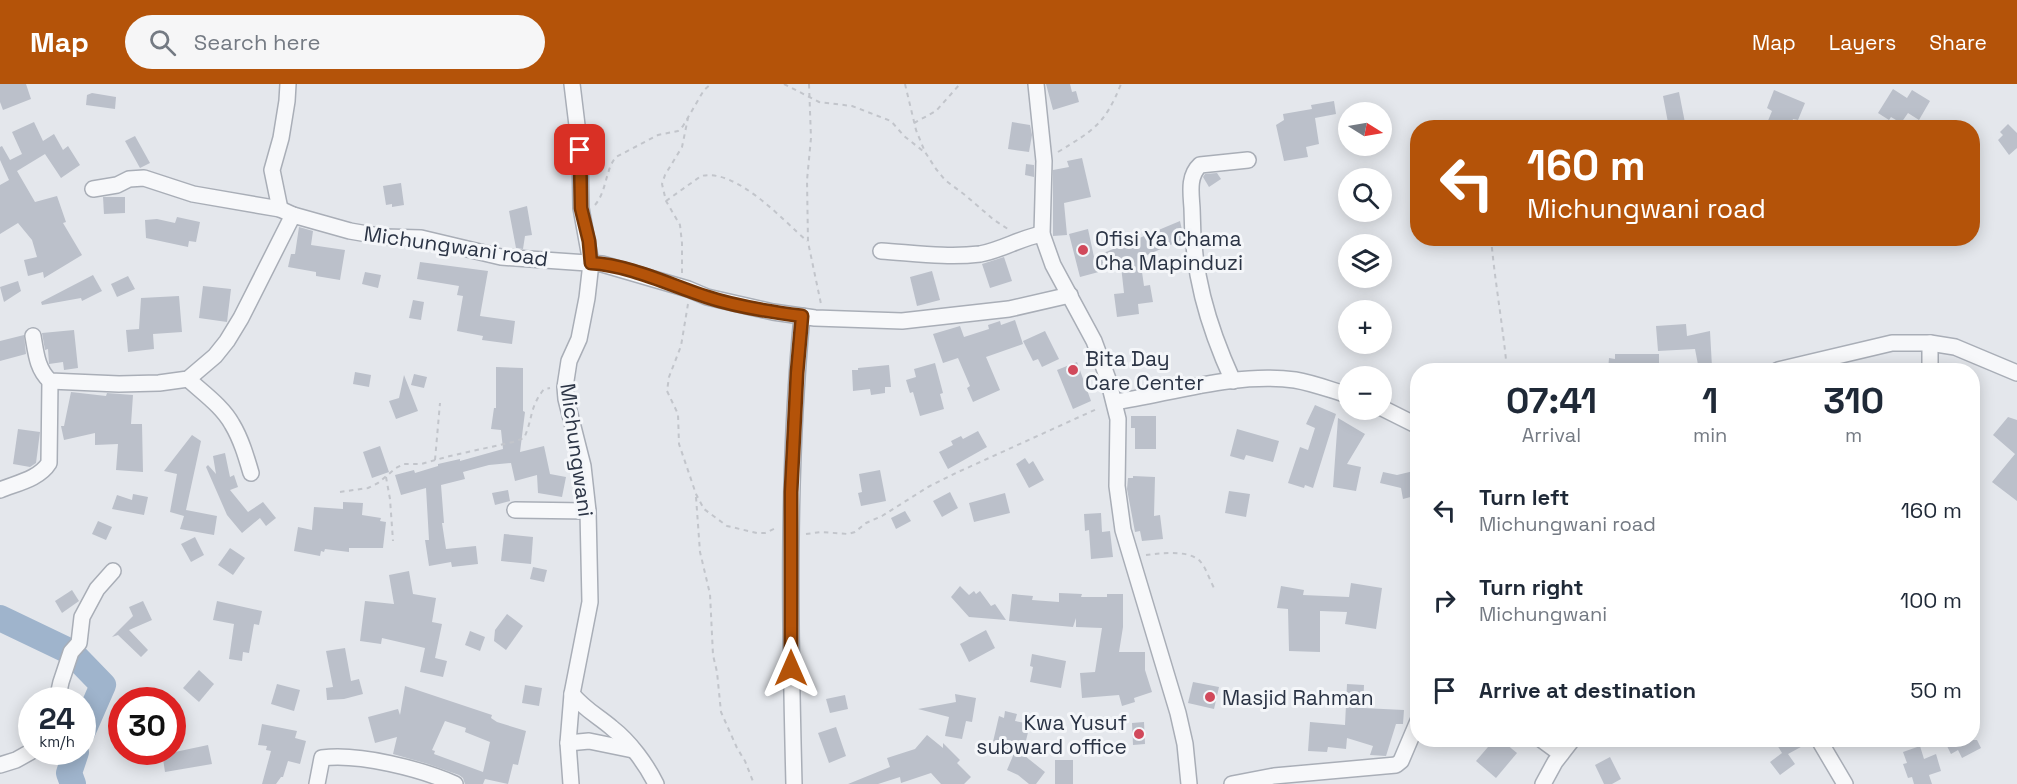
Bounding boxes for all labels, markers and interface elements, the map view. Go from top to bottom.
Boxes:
search box [125,15,545,69]
text: Map [30,24,89,60]
icon: search [146,26,179,59]
text: Search here [194,28,321,56]
text: Map [1752,29,1796,56]
text: Layers [1829,29,1896,56]
text: Share [1929,29,1987,56]
north arrow [1338,102,1392,156]
map controls [1338,102,1392,420]
pin [554,124,605,175]
icon: arrive [563,133,596,166]
text: 160 m [1527,139,1646,192]
icon: left [1428,144,1506,222]
button: search [1338,168,1392,222]
text: Michungwani road [1527,191,1766,226]
street label: Michungwani road [362,220,550,272]
place label: Ofisi Ya Chama Cha Mapinduzi [1095,225,1243,276]
button: layers [1338,234,1392,288]
marker: Ofisi Ya Chama Cha Mapinduzi [1076,243,1090,257]
button: + [1338,300,1392,354]
place label: Bita Day Care Center [1085,345,1204,396]
marker: Bita Day Care Center [1066,363,1080,377]
button: − [1338,366,1392,420]
text: 07:41 [1506,378,1597,424]
text: 1 [1702,378,1718,424]
text: 310 [1823,378,1884,424]
street label: Michungwani [554,382,600,518]
text: Arrival [1522,422,1581,448]
text: min [1693,422,1727,448]
text: m [1845,422,1862,448]
text: Turn left [1479,483,1569,511]
icon: left [1428,494,1461,527]
text: 160 m [1901,496,1962,524]
text: Michungwani road [1479,511,1656,537]
text: Turn right [1479,573,1584,601]
icon: right [1428,584,1461,617]
text: 100 m [1900,586,1962,614]
text: Michungwani [1479,601,1607,627]
position arrow [759,636,823,700]
icon: arrive [1428,674,1461,707]
text: Arrive at destination [1479,676,1696,704]
text: 50 m [1910,676,1962,704]
place label: Masjid Rahman [1222,684,1374,711]
speed limit sign: 30 [108,687,186,765]
marker: Masjid Rahman [1203,690,1217,704]
text: 24 [39,699,75,738]
place label: Kwa Yusuf subward office [976,709,1127,760]
marker: Kwa Yusuf subward office [1132,727,1146,741]
text: km/h [39,732,75,751]

